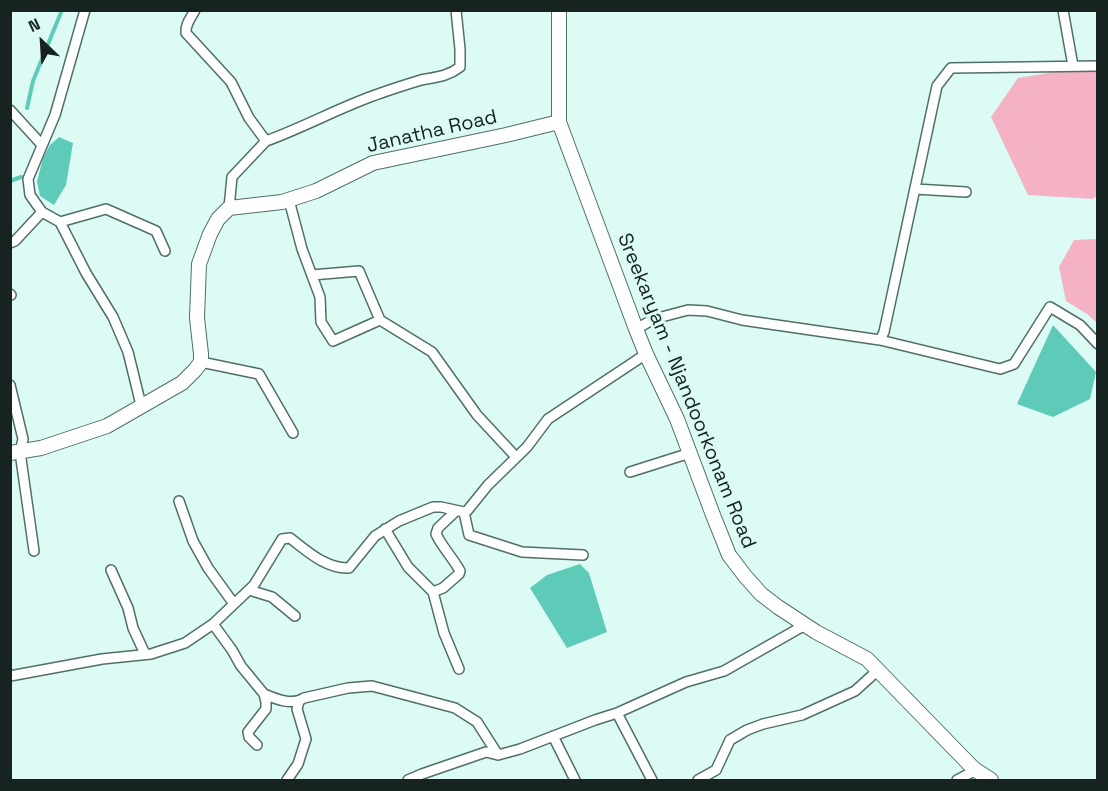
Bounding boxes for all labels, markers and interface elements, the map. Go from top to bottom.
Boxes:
north arrow [12,12,72,72]
text: N [25,13,43,37]
street label: Janatha Road [364,105,500,159]
street label: Sreekaryam - Njandoorkonam Road [612,230,760,552]

